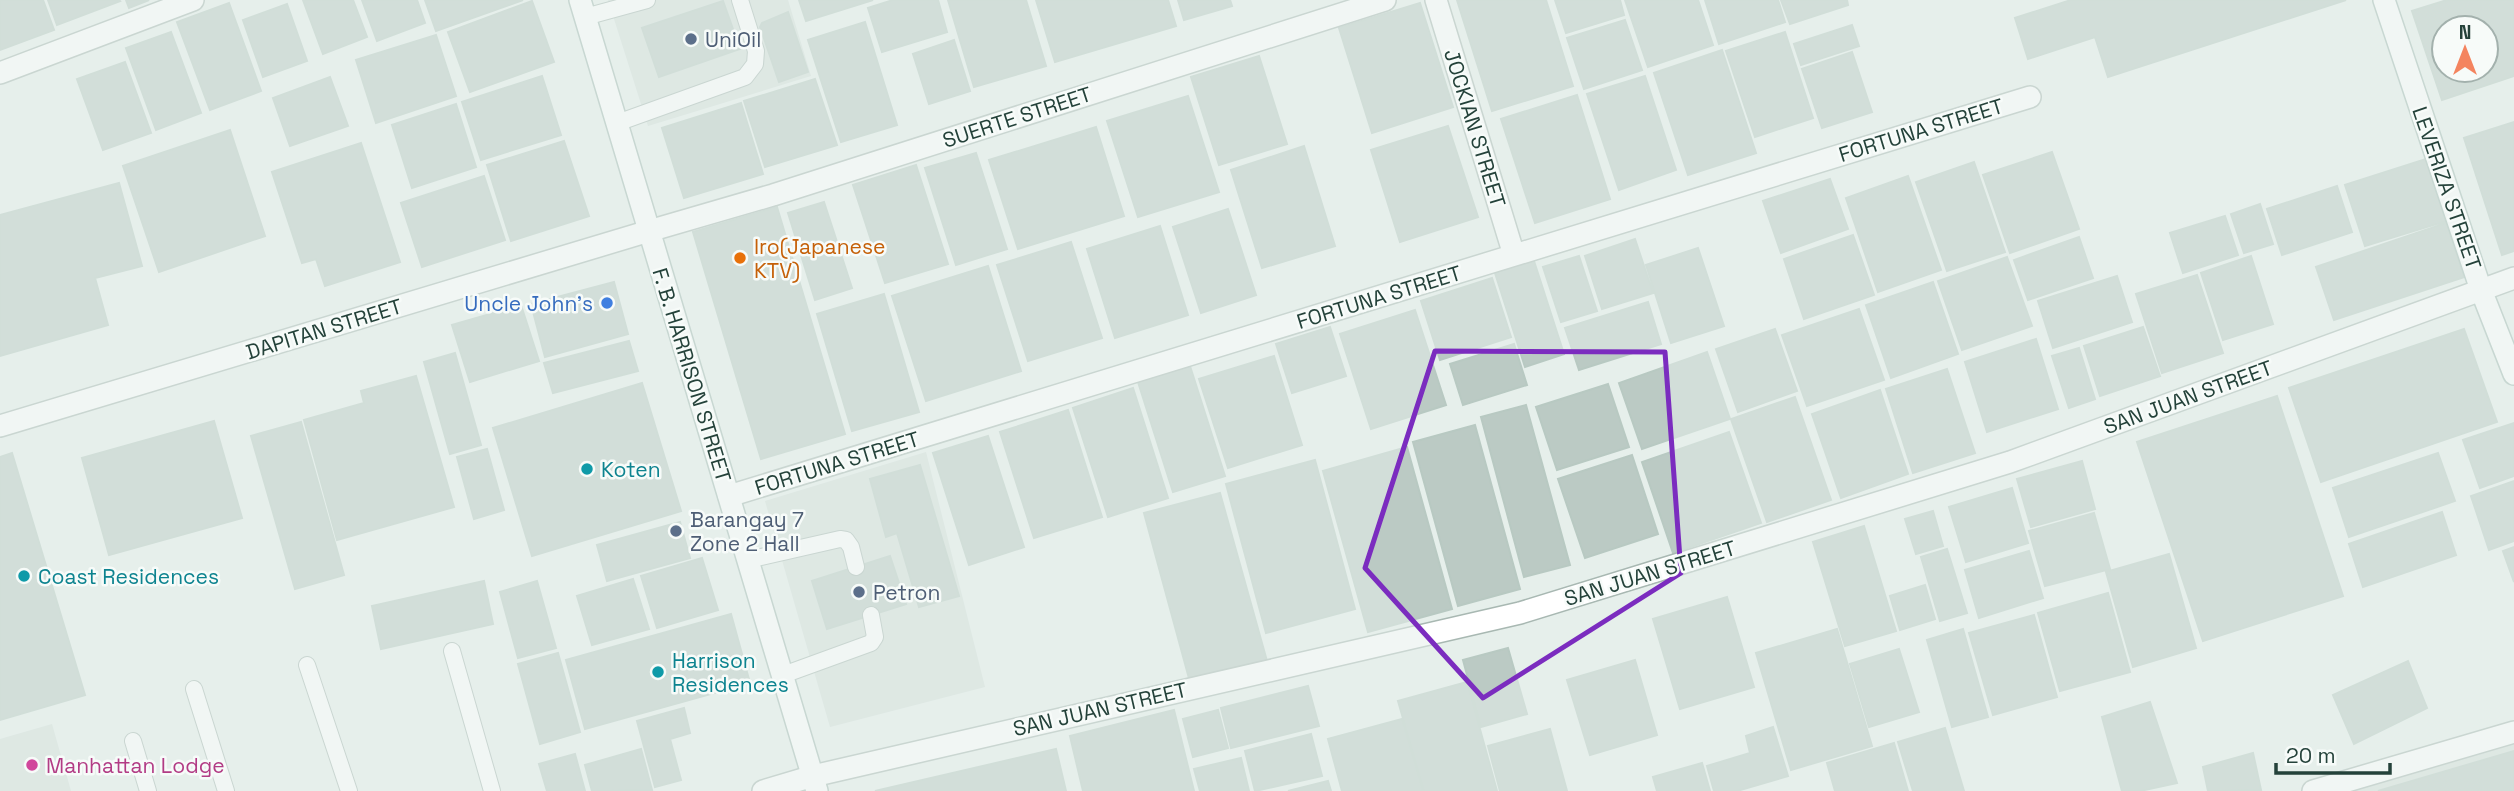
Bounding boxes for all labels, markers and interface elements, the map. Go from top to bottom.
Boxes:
north arrow [2430,14,2500,84]
text: N [2459,20,2471,45]
place label: UniOil [705,26,761,53]
marker: UniOil [683,31,699,47]
street label: JOCKIAN STREET [1438,46,1512,210]
street label: SUERTE STREET [939,80,1095,154]
street label: FORTUNA STREET [1835,92,2007,168]
street label: LEVERIZA STREET [2406,103,2488,273]
place label: Iro(Japanese KTV) [754,233,885,284]
marker: Iro(Japanese KTV) [732,250,748,266]
street label: FORTUNA STREET [1293,259,1465,335]
street label: F. B. HARRISON STREET [647,265,737,485]
place label: Uncle John's [464,290,593,317]
street label: DAPITAN STREET [243,292,405,366]
marker: Uncle John's [599,295,615,311]
street label: SAN JUAN STREET [2100,354,2276,440]
street label: FORTUNA STREET [751,425,923,501]
place label: Koten [601,456,661,483]
marker: Koten [579,461,595,477]
place label: Barangay 7 Zone 2 Hall [690,506,804,557]
marker: Barangay 7 Zone 2 Hall [668,523,684,539]
street label: SAN JUAN STREET [1561,534,1739,612]
place label: Coast Residences [38,563,219,590]
marker: Coast Residences [16,568,32,584]
place label: Petron [873,579,940,606]
marker: Petron [851,584,867,600]
place label: Harrison Residences [672,647,789,698]
marker: Harrison Residences [650,664,666,680]
street label: SAN JUAN STREET [1010,676,1190,742]
scale bar [2276,732,2390,776]
text: 20 m [2286,742,2336,769]
place label: Manhattan Lodge [46,752,225,779]
marker: Manhattan Lodge [24,757,40,773]

